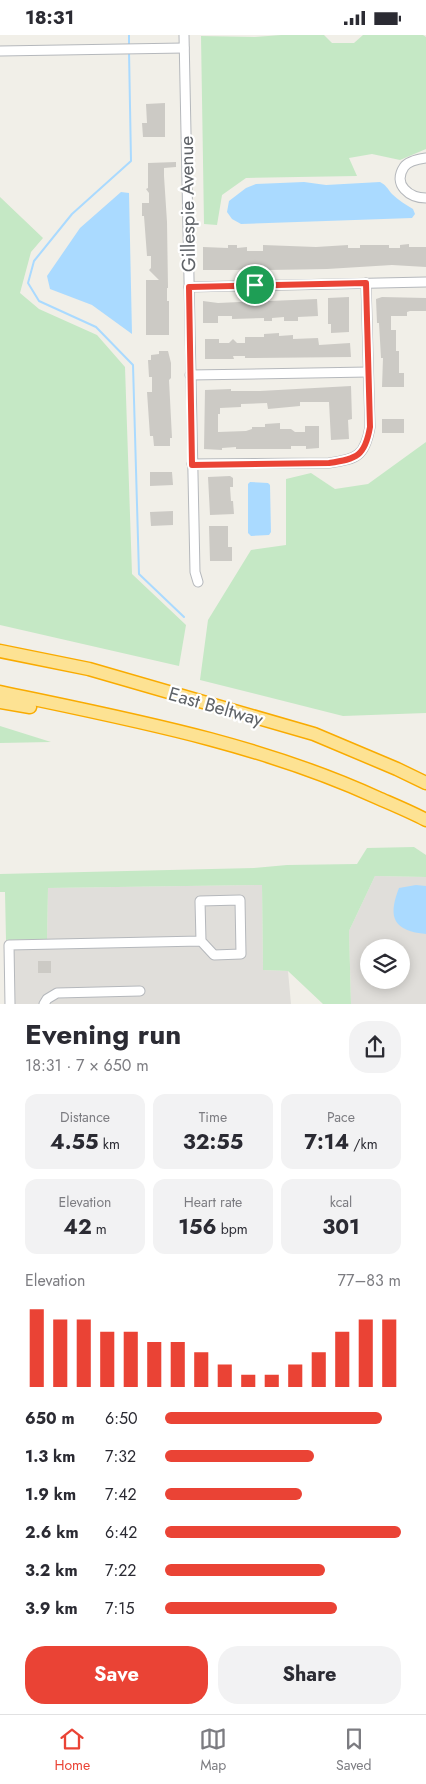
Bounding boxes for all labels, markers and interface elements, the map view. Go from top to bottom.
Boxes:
text: 18:31 [25,4,74,31]
street label: Gillespie Avenue [173,135,202,272]
pin [234,264,276,306]
icon: arrive [241,271,269,299]
street label: East Beltway [165,680,267,733]
map controls [360,939,410,989]
button: layers [360,939,410,989]
text: Evening run [25,1014,181,1055]
button: share [349,1021,401,1073]
text: 18:31 · 7 × 650 m [25,1054,149,1077]
text: Distance [60,1107,110,1127]
text: Time [199,1107,227,1127]
text: Pace [327,1107,355,1127]
text: 4.55 [50,1127,99,1157]
text: 32:55 [183,1127,243,1157]
text: 7:14 [304,1127,349,1157]
text: km [99,1134,120,1154]
text: /km [349,1134,378,1154]
text: Elevation [59,1192,111,1212]
text: Heart rate [184,1192,242,1212]
text: kcal [330,1192,352,1212]
text: 42 [63,1212,92,1242]
text: 156 [178,1212,217,1242]
text: 301 [322,1212,360,1242]
text: m [92,1219,107,1239]
text: bpm [217,1219,248,1239]
text: Elevation [25,1269,85,1292]
text: 77–83 m [338,1269,401,1292]
text: 650 m [25,1407,75,1430]
text: 6:50 [105,1407,138,1430]
text: 1.3 km [25,1445,75,1468]
text: 7:32 [105,1445,136,1468]
text: 1.9 km [25,1483,76,1506]
text: 7:42 [105,1483,137,1506]
text: 2.6 km [25,1521,79,1544]
text: 6:42 [105,1521,137,1544]
text: 3.2 km [25,1559,78,1582]
text: 7:22 [105,1559,136,1582]
text: 3.9 km [25,1597,78,1620]
text: 7:15 [105,1597,134,1620]
button: Save [25,1646,208,1704]
button: Share [218,1646,401,1704]
tab: Home [54,1725,90,1775]
tab: Map [199,1725,227,1775]
tab: Saved [336,1725,372,1775]

